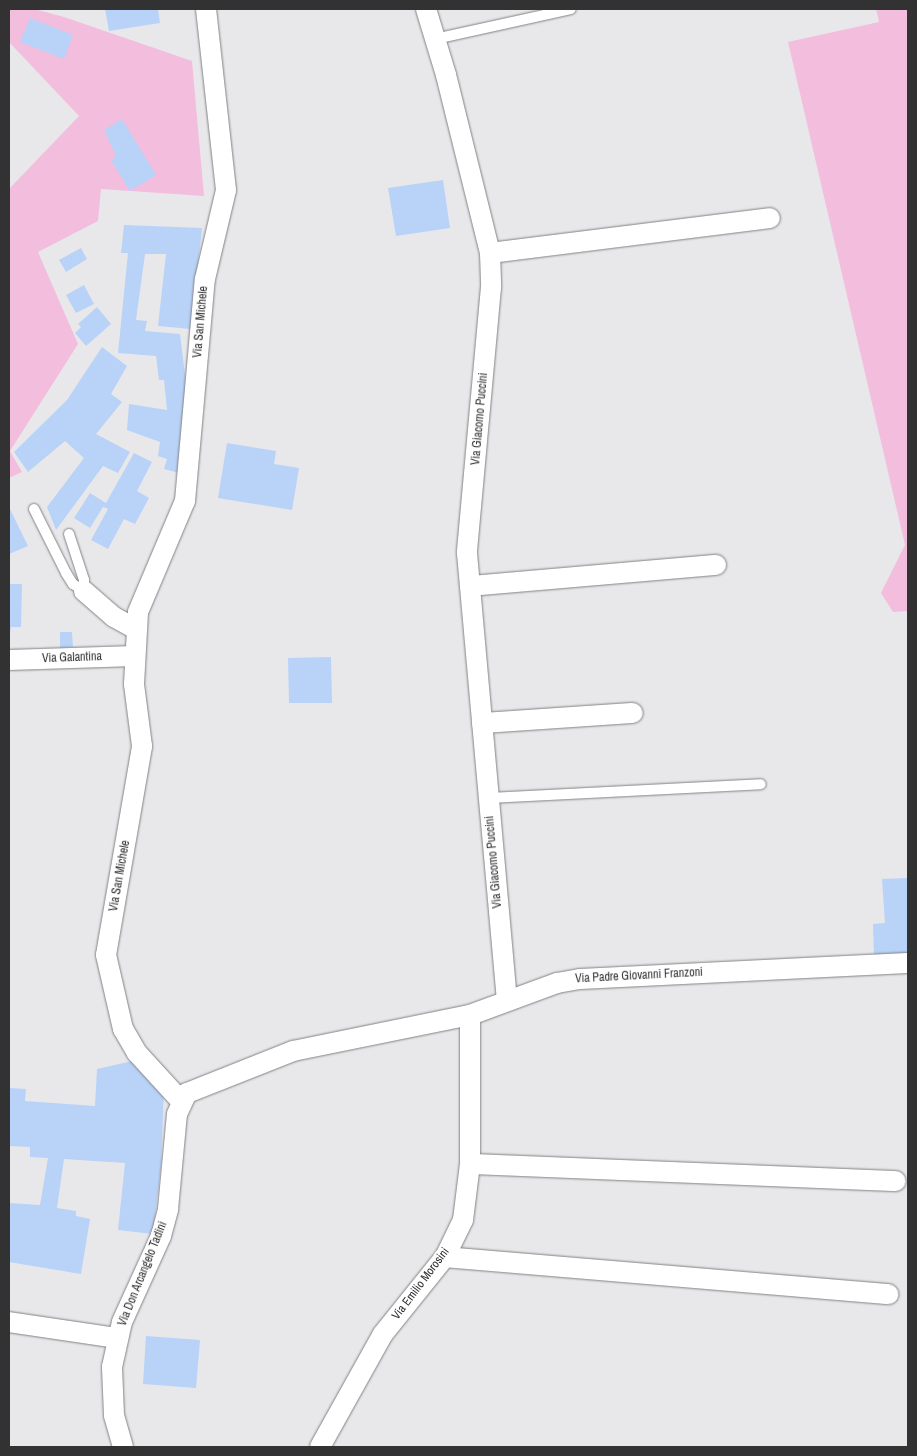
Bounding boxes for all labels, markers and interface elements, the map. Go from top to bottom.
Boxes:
street label: Via San Michele [191,285,211,359]
street label: Via Giacomo Puccini [469,372,491,466]
street label: Via Galantina [42,650,102,666]
street label: Via Giacomo Puccini [483,815,505,909]
street label: Via San Michele [107,839,133,913]
street label: Via Padre Giovanni Franzoni [575,965,703,987]
street label: Via Don Arcangelo Tadini [115,1219,171,1329]
street label: Via Emilio Morosini [389,1245,453,1323]

